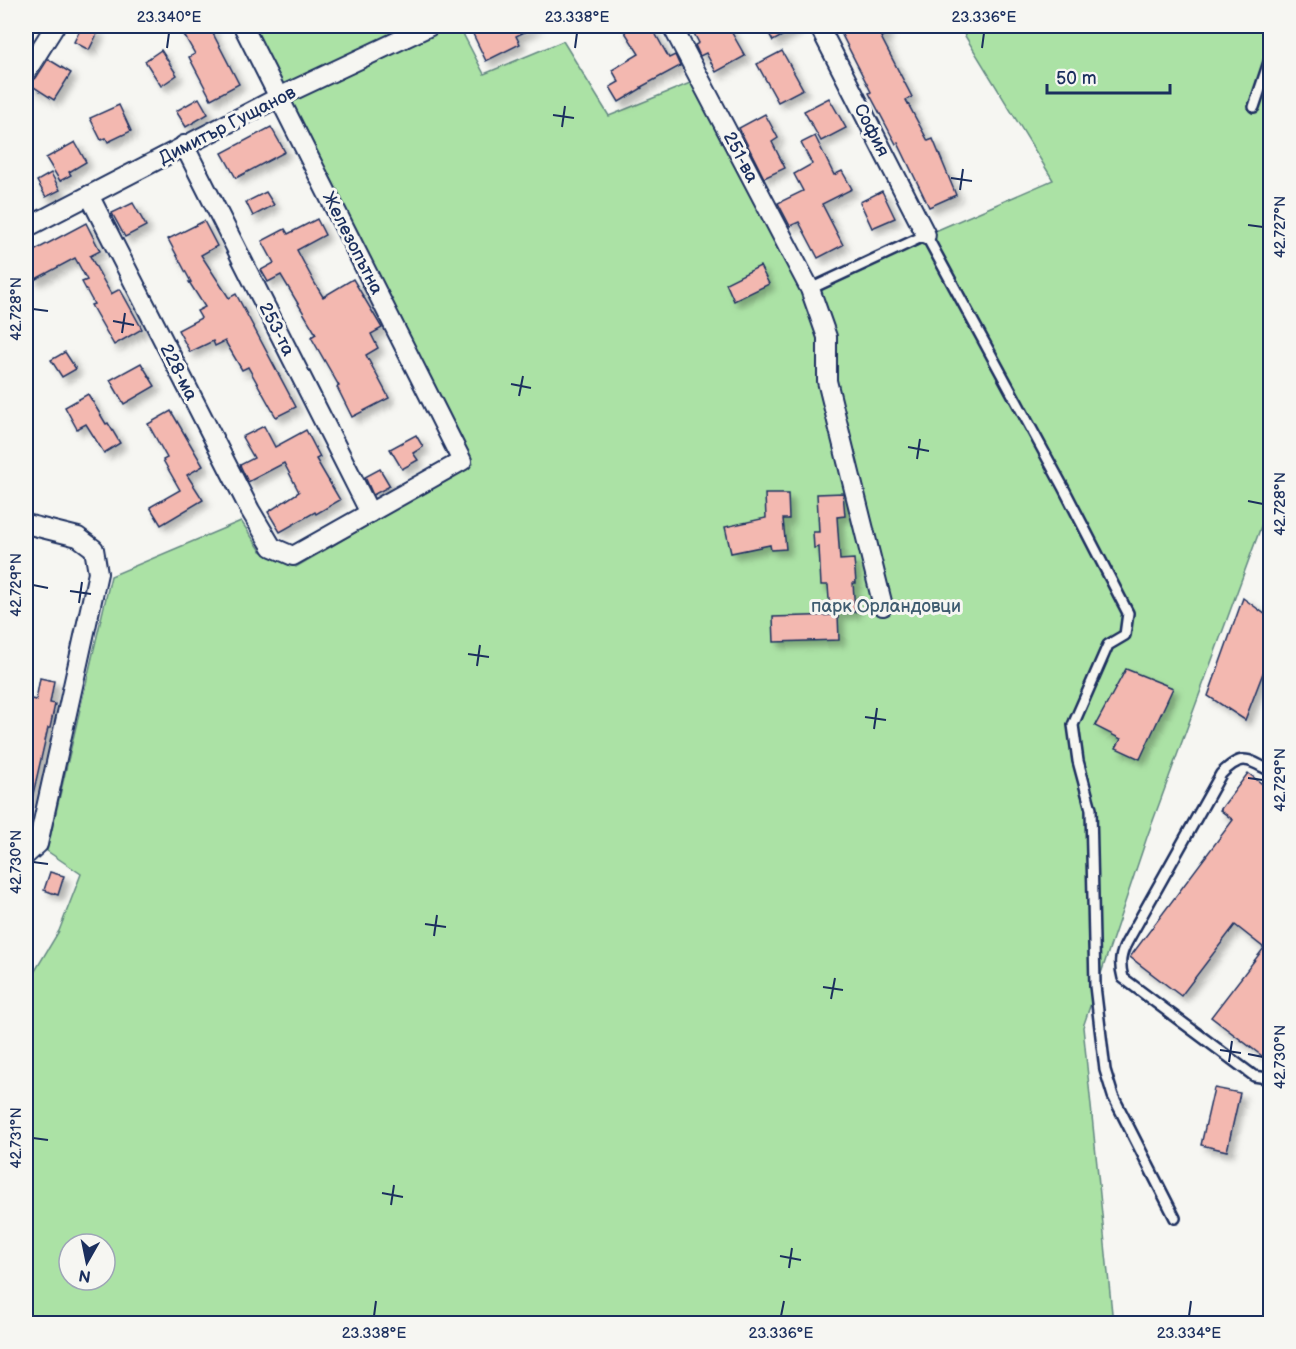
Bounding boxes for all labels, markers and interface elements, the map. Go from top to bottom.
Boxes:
text: 23.340°E [137,8,201,27]
text: 23.338°E [545,8,609,27]
text: 23.336°E [952,8,1017,27]
scale bar [1047,57,1170,95]
text: 50 m [1056,68,1097,89]
street label: Димитър Гущанов [155,82,300,169]
street label: София [849,100,894,160]
street label: 251-ва [718,128,763,187]
street label: Железопътна [318,188,388,298]
text: 42.727°N [1271,196,1290,258]
text: 42.728°N [7,277,26,341]
street label: 253-та [254,299,299,360]
street label: 228-ма [155,340,202,404]
text: 42.728°N [1271,472,1290,536]
text: 42.729°N [7,553,26,617]
park label: парк Орландовци [811,596,961,617]
text: 42.729°N [1271,748,1290,812]
text: 42.730°N [7,830,26,894]
text: 42.730°N [1271,1025,1290,1089]
text: 42.731°N [7,1107,26,1169]
north arrow [57,1232,117,1292]
text: N [77,1265,92,1286]
text: 23.338°E [342,1324,406,1343]
text: 23.336°E [749,1324,814,1343]
text: 23.334°E [1157,1324,1221,1343]

